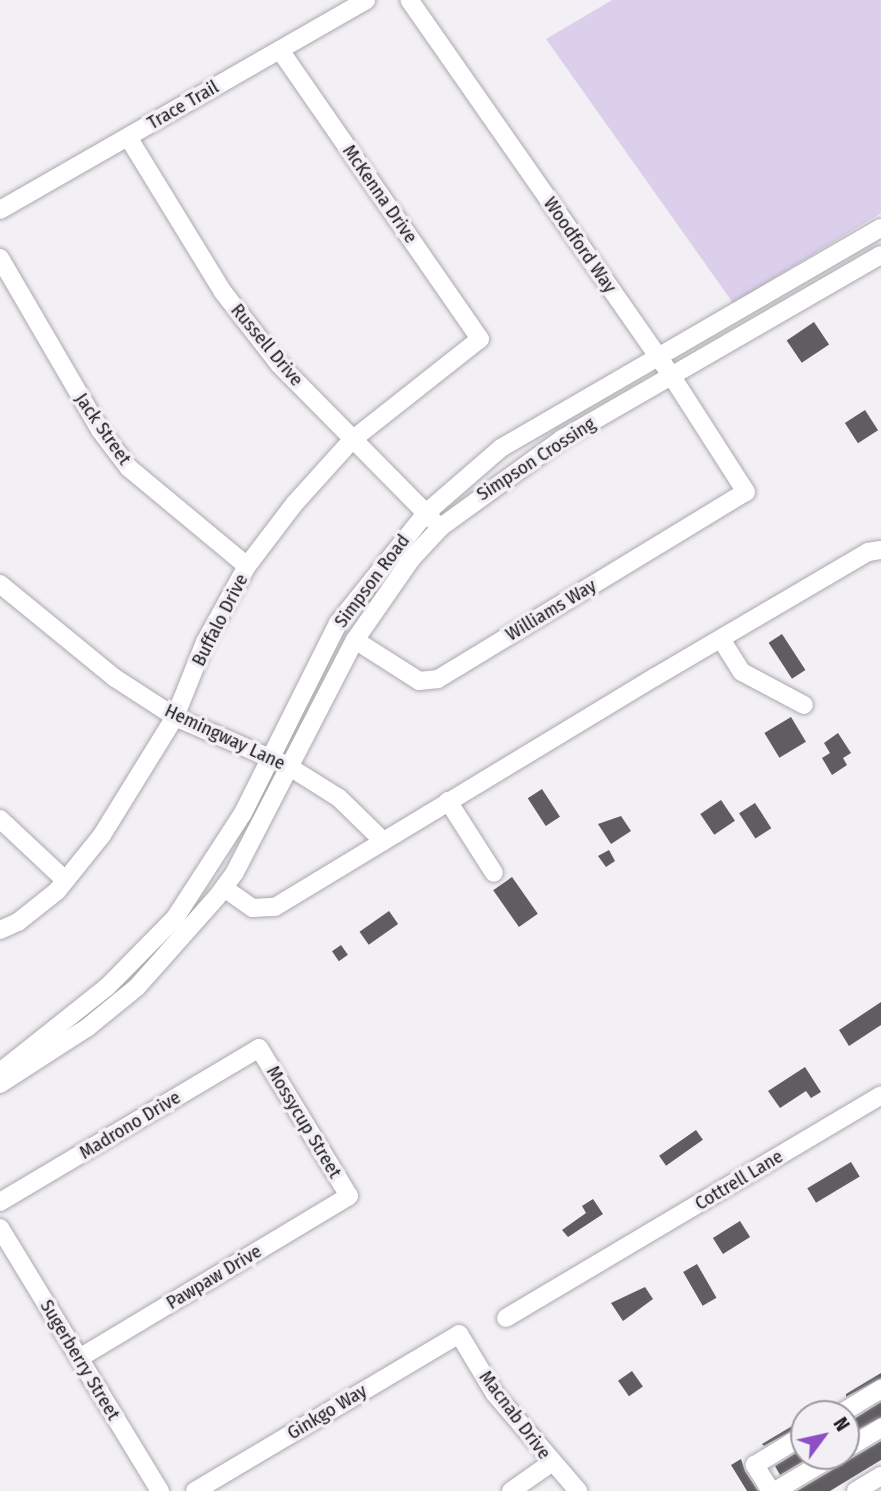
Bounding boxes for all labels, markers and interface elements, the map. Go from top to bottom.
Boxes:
street label: Trace Trail [143,75,223,135]
street label: McKenna Drive [338,140,422,248]
street label: Woodford Way [539,193,621,297]
street label: Russell Drive [226,299,308,391]
street label: Jack Street [70,389,136,469]
street label: Simpson Crossing [472,412,600,506]
street label: Simpson Road [330,530,414,632]
street label: Buffalo Drive [187,570,253,670]
street label: Williams Way [502,574,600,646]
street label: Hemingway Lane [161,699,289,775]
street label: Mossycup Street [262,1062,346,1182]
street label: Madrono Drive [75,1086,185,1164]
street label: Cottrell Lane [691,1145,787,1215]
street label: Pawpaw Drive [162,1240,266,1314]
street label: Sugerberry Street [35,1296,125,1424]
street label: Macnab Drive [474,1366,556,1464]
street label: Ginkgo Way [283,1379,371,1445]
north arrow [790,1400,860,1470]
text: N [829,1413,854,1435]

